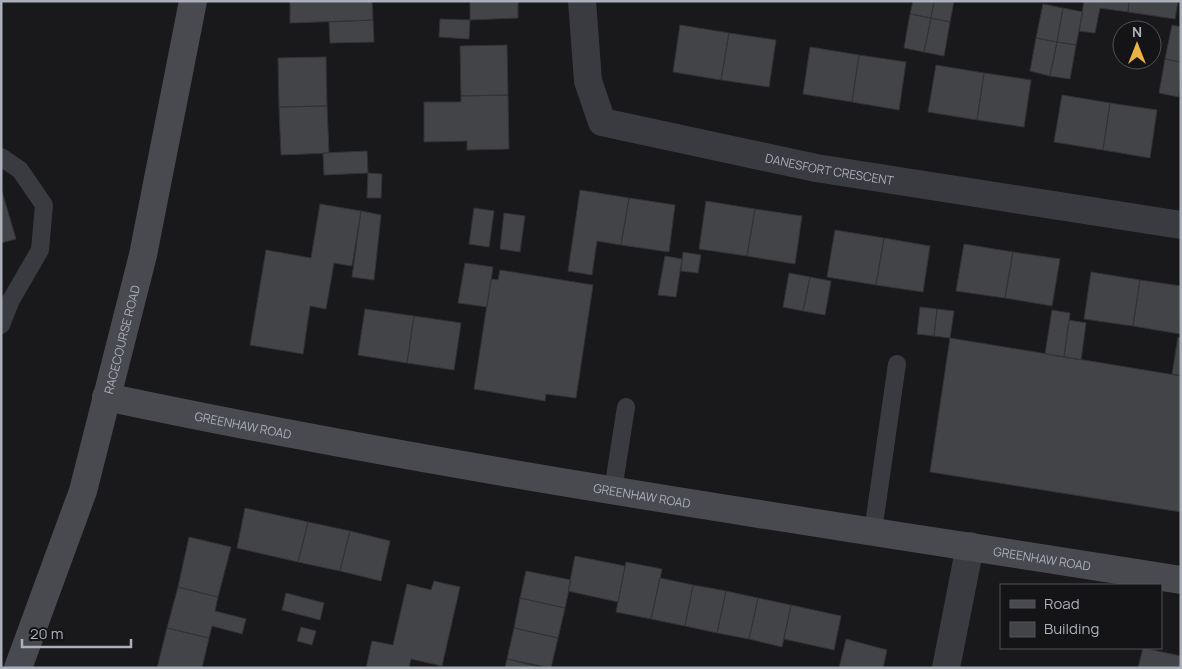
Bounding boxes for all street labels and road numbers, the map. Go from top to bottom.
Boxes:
street label: DANESFORT CRESCENT [764,149,896,189]
street label: RACECOURSE ROAD [100,283,144,396]
street label: GREENHAW ROAD [193,407,293,442]
street label: GREENHAW ROAD [592,479,692,511]
street label: GREENHAW ROAD [992,542,1092,574]

